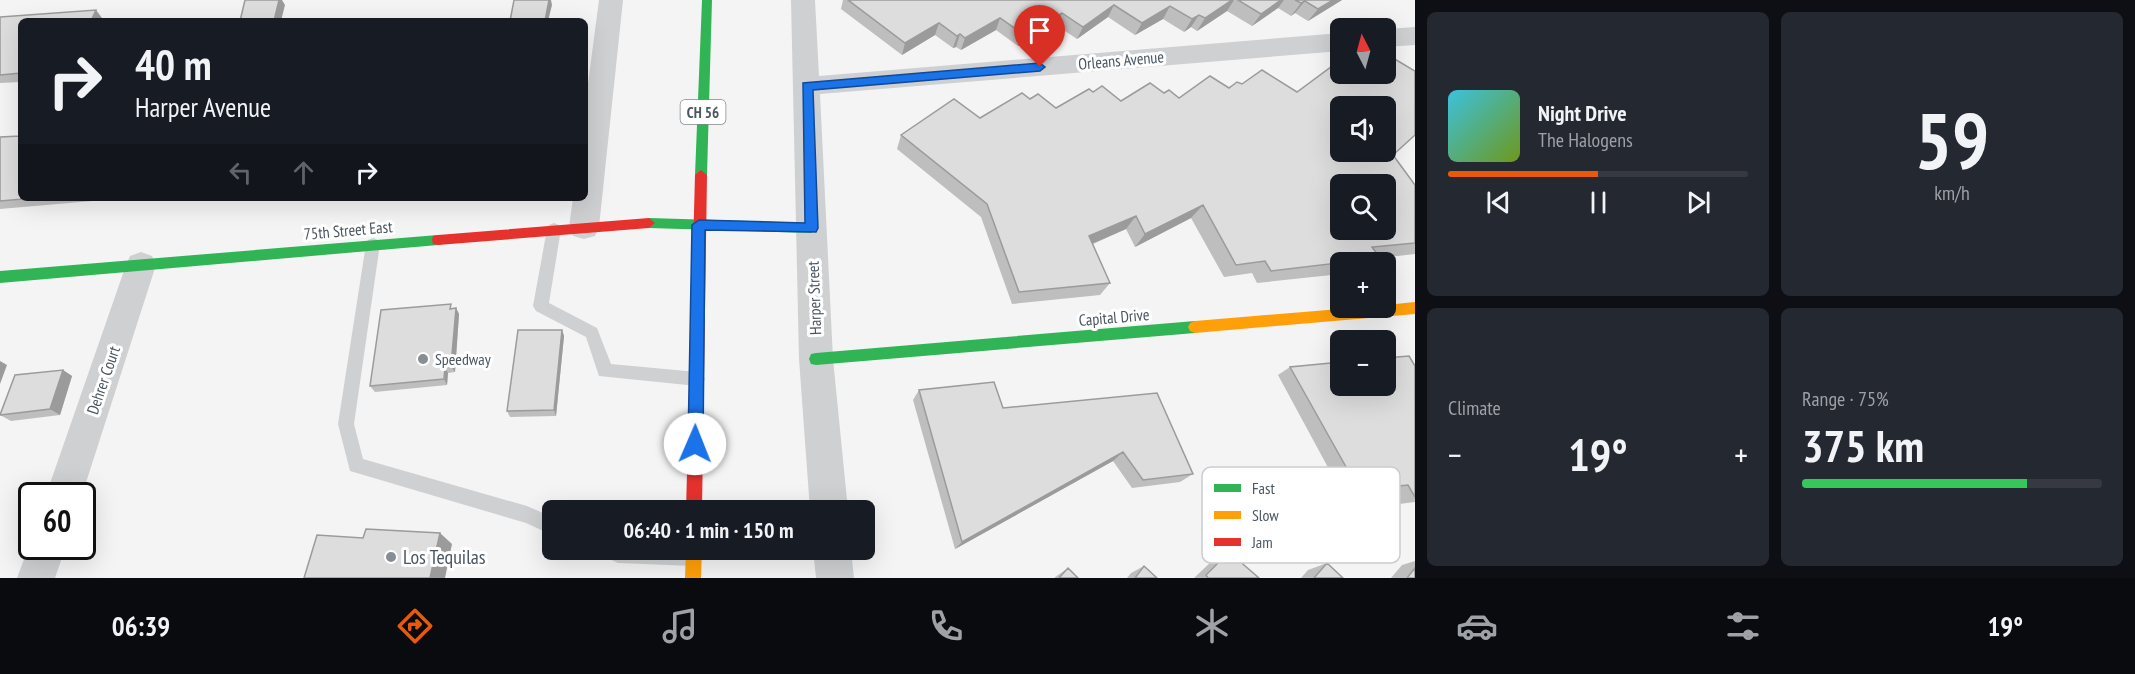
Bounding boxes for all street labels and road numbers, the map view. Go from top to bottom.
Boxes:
street label: Orleans Avenue [1077,46,1165,74]
road number: CH 56 [680,100,726,124]
street label: 75th Street East [303,216,394,244]
street label: Harper Street [803,260,825,335]
street label: Capital Drive [1078,304,1150,330]
street label: Dehrer Court [82,343,124,417]

